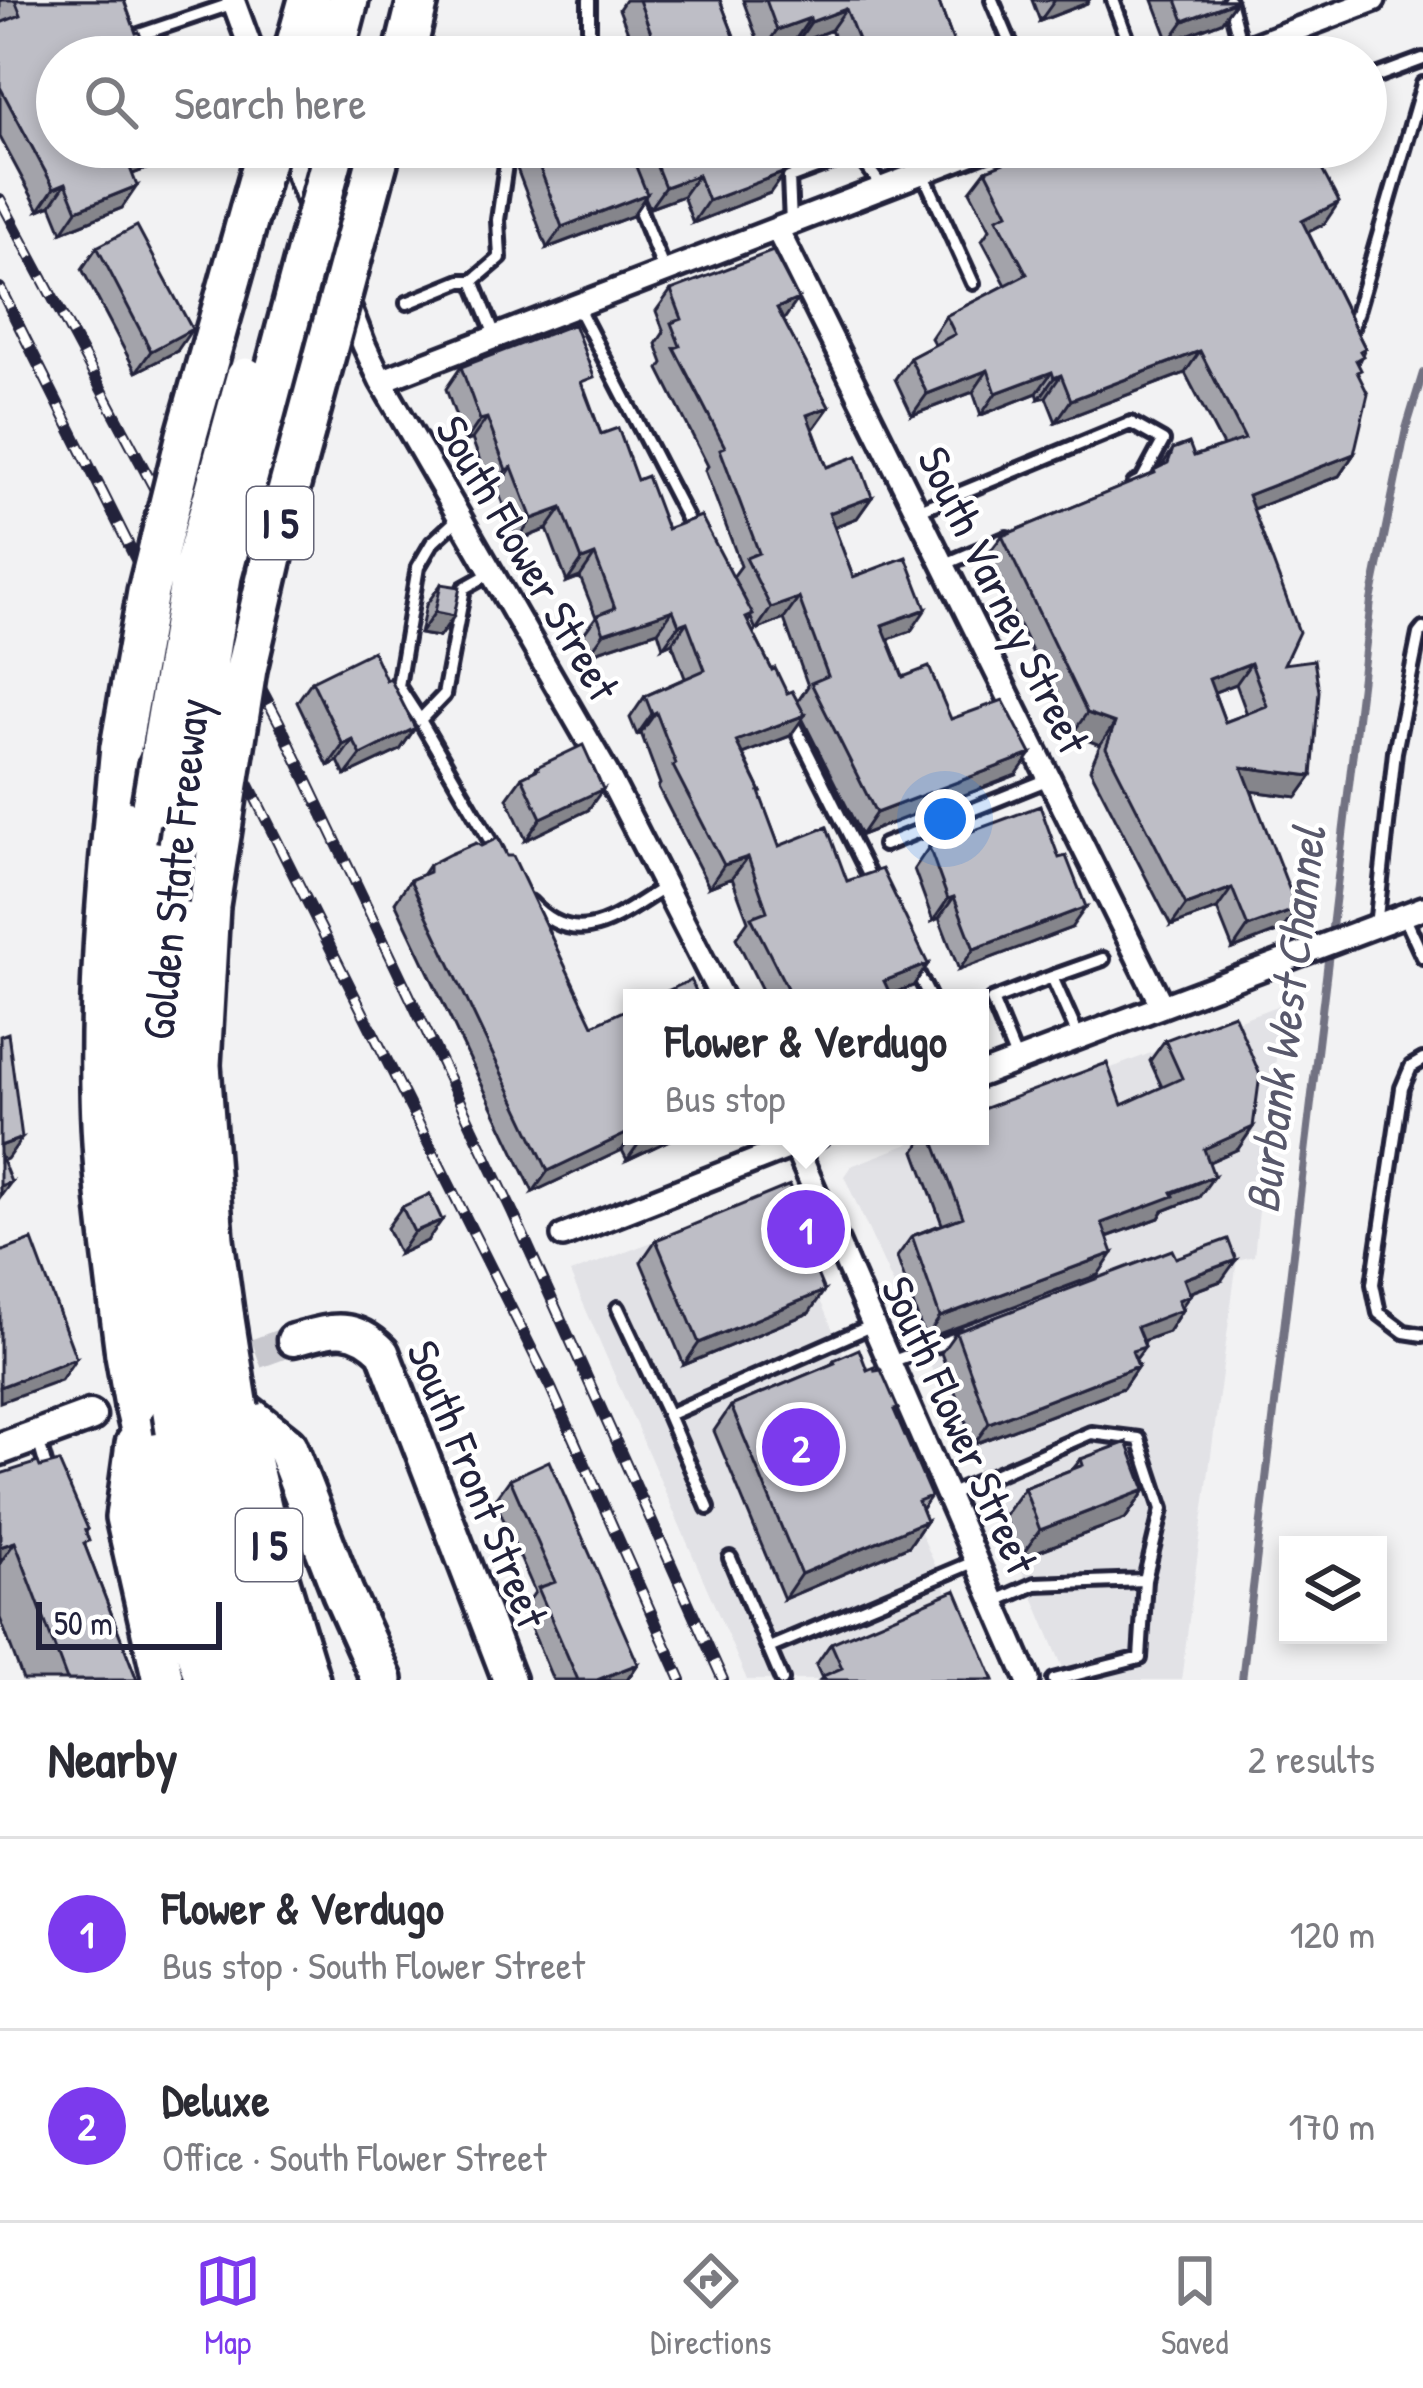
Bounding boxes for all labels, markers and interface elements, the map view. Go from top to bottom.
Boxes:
search box [36,36,1387,168]
icon: search [78,69,144,135]
text: Search here [174,72,366,133]
street label: South Flower Street [422,404,635,712]
street label: South Varney Street [904,436,1105,764]
road number: I 5 [247,487,313,559]
street label: Golden State Freeway [126,695,223,1043]
your location [915,789,975,849]
water label: Burbank West Channel [1229,821,1341,1217]
popup [623,989,989,1145]
text: Flower & Verdugo [665,1010,947,1071]
text: Bus stop [665,1071,785,1124]
pin: 1 [767,1184,845,1274]
street label: South Flower Street [868,1266,1054,1584]
street label: South Front Street [393,1331,564,1637]
pin: 2 [762,1402,840,1492]
road number: I 5 [236,1509,302,1581]
map controls [1279,1536,1387,1644]
button: layers [1279,1536,1387,1644]
scale bar [36,1596,222,1649]
text: 50 m [54,1601,113,1645]
text: Nearby [48,1724,178,1793]
text: 2 results [1248,1732,1375,1785]
text: Flower & Verdugo [162,1877,444,1938]
text: 1 [80,1907,94,1960]
text: 120 m [1290,1907,1375,1960]
text: Bus stop · South Flower Street [162,1938,585,1991]
text: Deluxe [162,2069,269,2130]
text: 2 [78,2099,96,2152]
text: 170 m [1289,2099,1375,2152]
text: Office · South Flower Street [162,2130,546,2183]
tab: Map [195,2248,261,2364]
tab: Directions [650,2248,772,2364]
tab: Saved [1161,2248,1228,2364]

